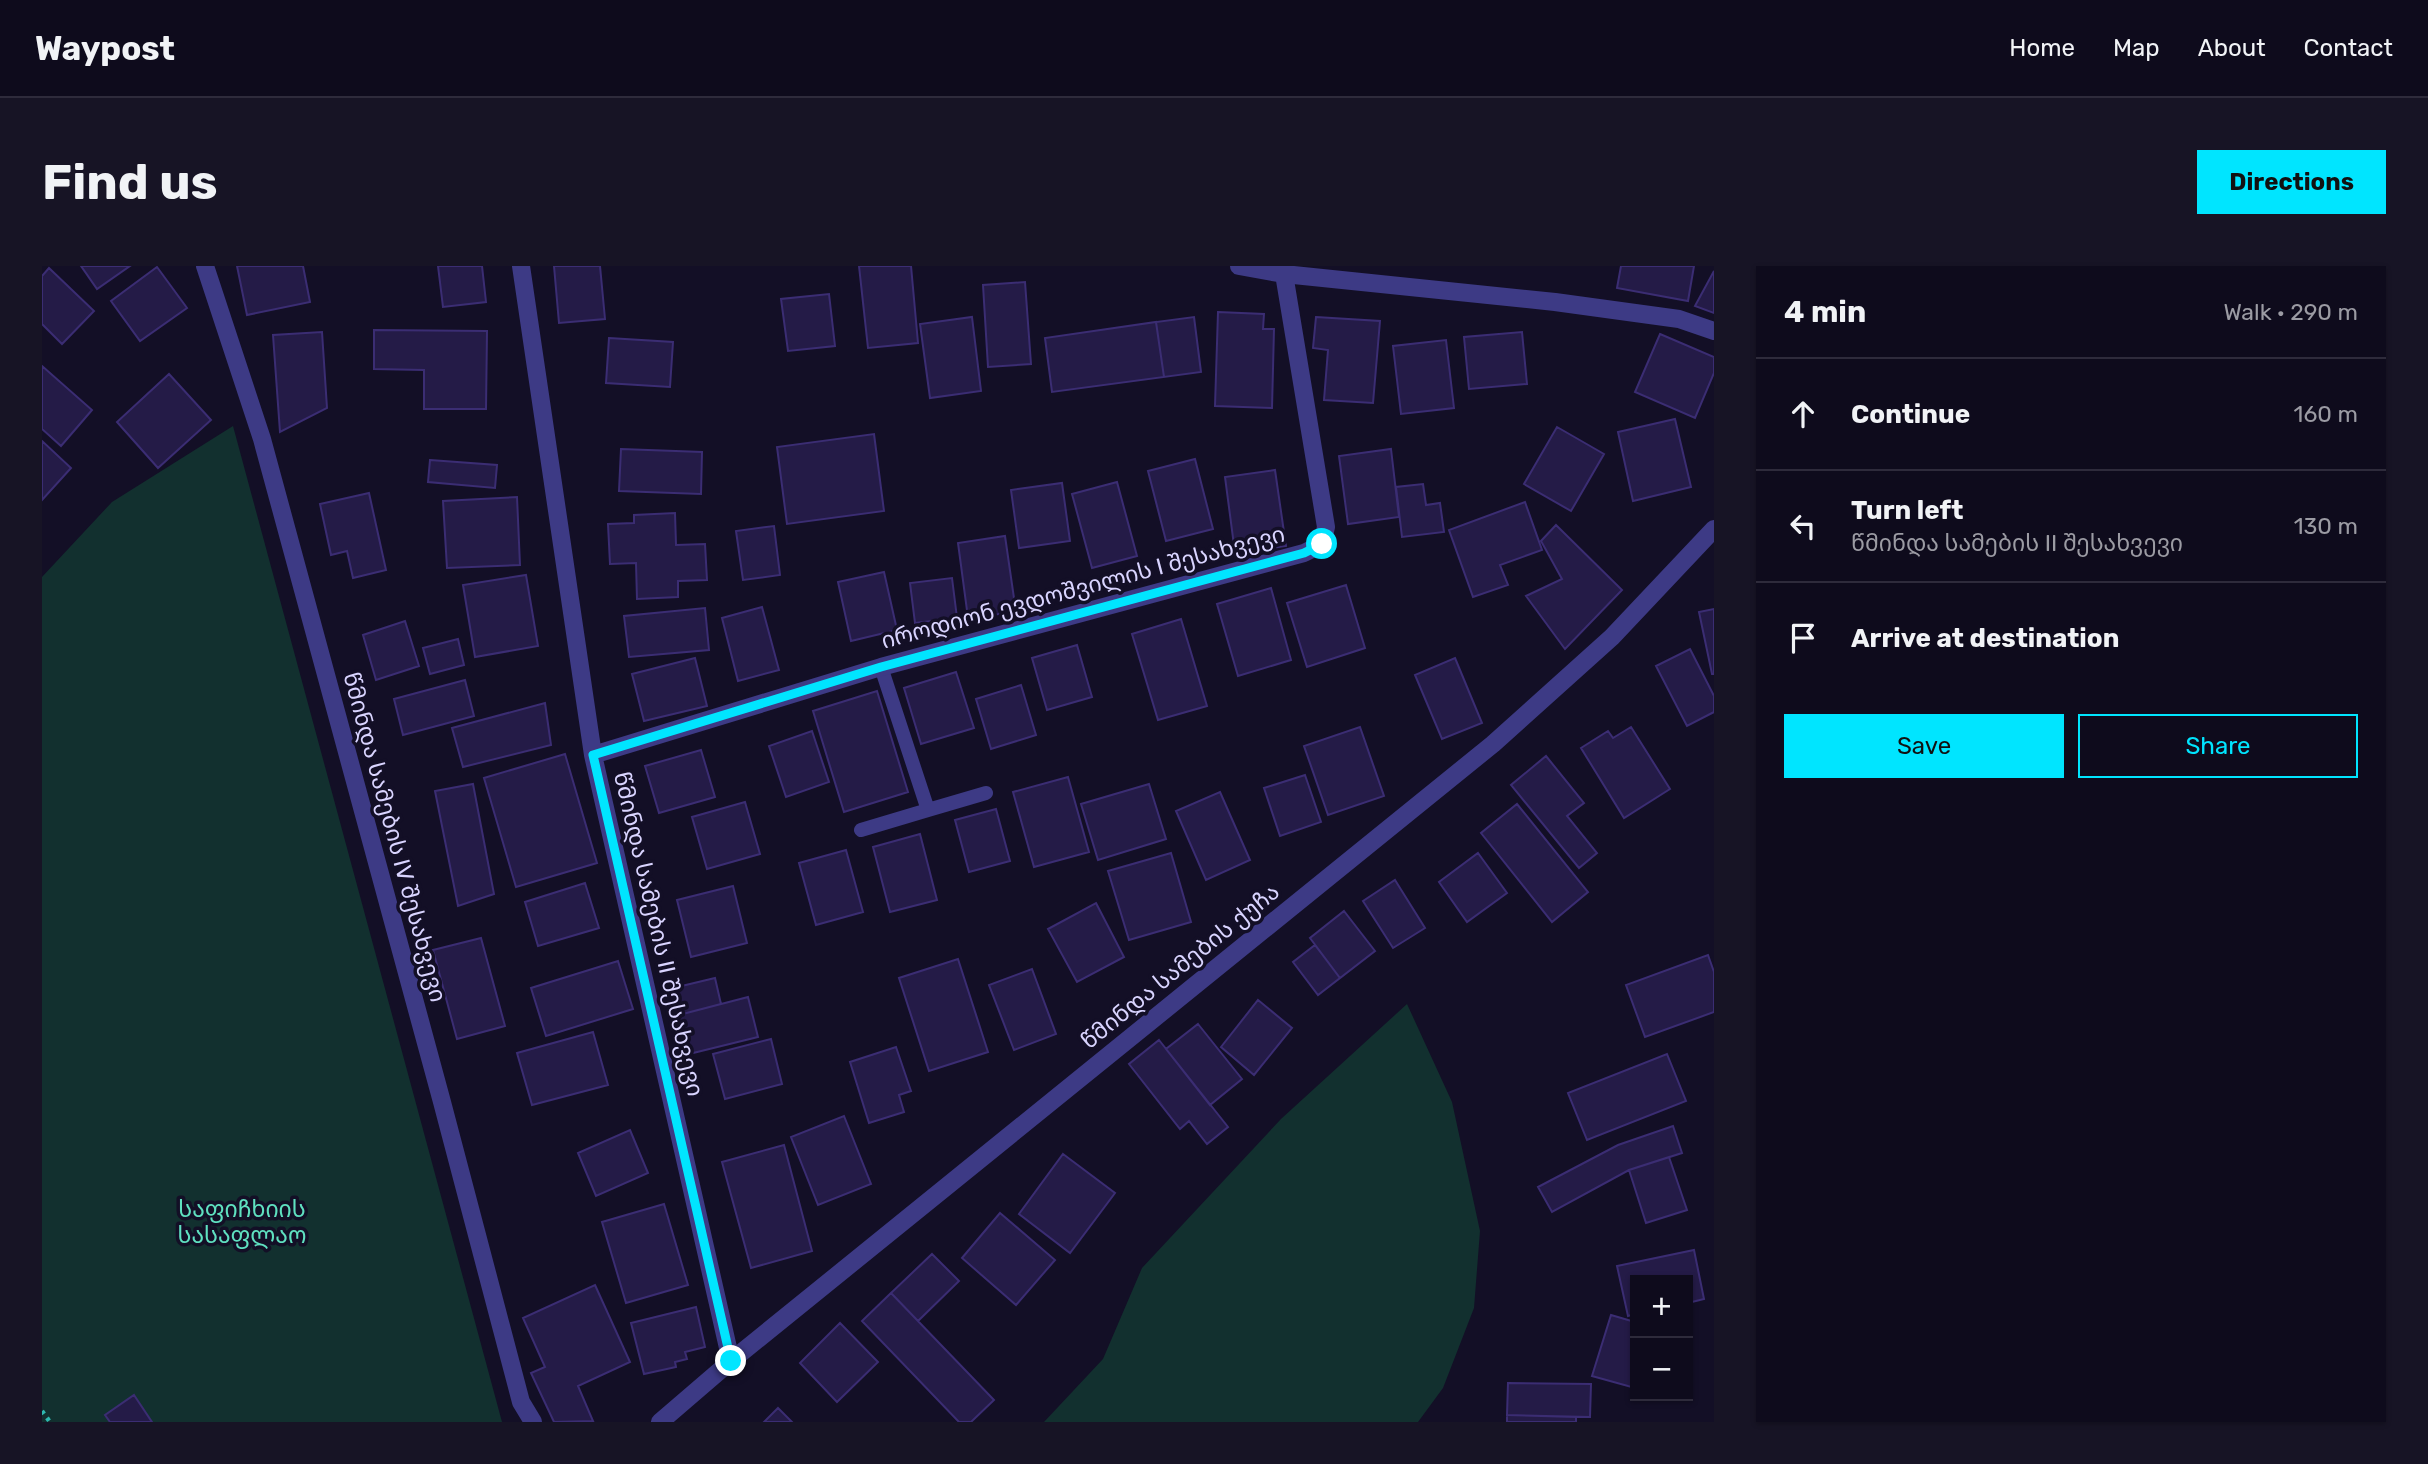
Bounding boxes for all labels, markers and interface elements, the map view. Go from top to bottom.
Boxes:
text: Waypost [35,29,175,68]
text: Home [2009,34,2075,62]
text: Map [2113,34,2160,62]
text: About [2198,34,2266,62]
text: Contact [2304,34,2393,62]
button: Directions [2197,150,2386,214]
text: Find us [42,153,218,211]
text: 4 min [1784,294,1866,330]
text: Walk · 290 m [2223,298,2358,326]
icon: ahead [1784,395,1822,433]
text: Continue [1851,399,1970,430]
text: 160 m [2294,400,2358,428]
text: Turn left [1851,495,1963,526]
icon: left [1784,507,1822,545]
text: 130 m [2294,512,2358,540]
street label: იროდიონ ევდოშვილის I შესახვევი [878,520,1288,654]
route start [1306,528,1337,559]
text: წმინდა სამების II შესახვევი [1851,529,2183,557]
icon: arrive [1784,619,1822,657]
text: Arrive at destination [1851,623,2119,654]
street label: წმინდა სამების IV შესახვევი [337,669,453,1005]
button: Save [1784,714,2064,778]
button: Share [2078,714,2358,778]
street label: წმინდა სამების II შესახვევი [608,769,710,1099]
street label: წმინდა სამების ქუჩა [1075,877,1285,1055]
park label: საფიჩხიის სასაფლაო [177,1195,307,1249]
map controls [1630,1275,1693,1401]
button: + [1630,1275,1693,1338]
button: − [1630,1338,1693,1401]
route end [715,1345,746,1376]

